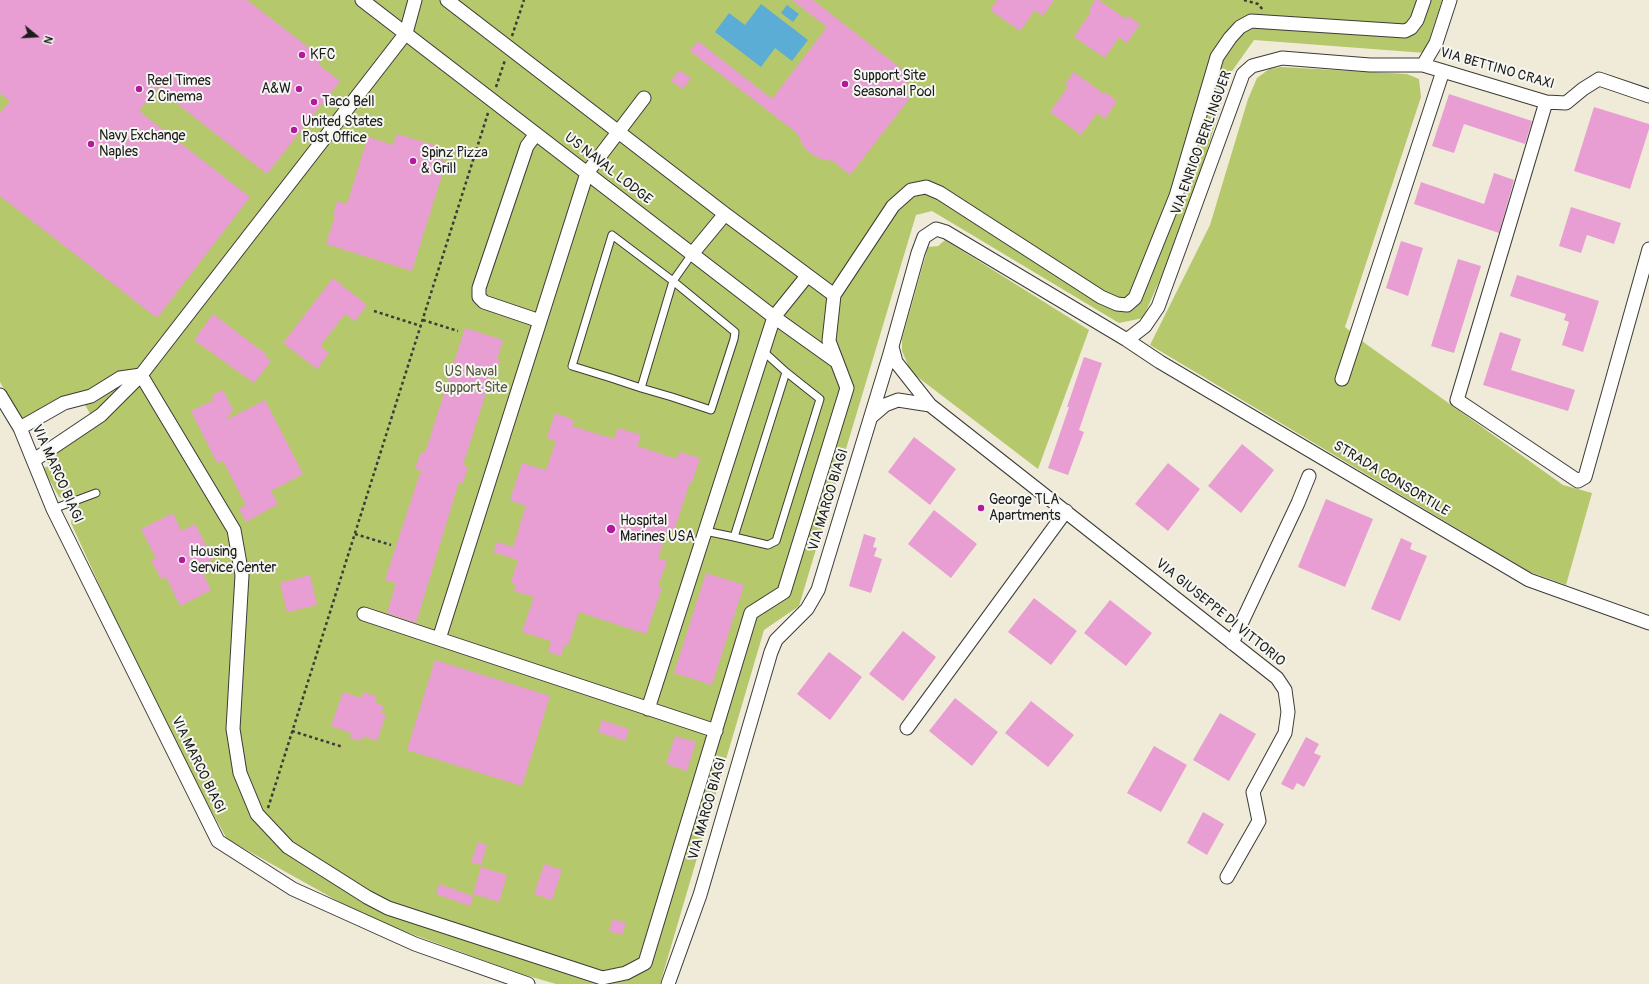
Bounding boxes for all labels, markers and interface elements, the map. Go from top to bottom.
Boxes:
north arrow [16,16,56,56]
text: N [41,34,55,45]
street label: VIA BETTINO CRAXI [1438,45,1556,93]
place label: KFC [310,47,336,63]
marker: KFC [297,50,307,60]
place label: Support Site Seasonal Pool [853,68,935,100]
street label: VIA ENRICO BERLINGUER [1168,69,1236,217]
place label: Reel Times 2 Cinema [147,73,211,106]
marker: Support Site Seasonal Pool [840,79,850,89]
place label: A&W [261,81,291,97]
marker: Reel Times 2 Cinema [134,84,144,94]
marker: A&W [294,84,304,94]
place label: Taco Bell [322,94,375,110]
marker: Taco Bell [309,97,319,107]
place label: United States Post Office [302,114,383,146]
marker: United States Post Office [289,125,299,135]
place label: Navy Exchange Naples [99,128,186,160]
street label: US NAVAL LODGE [561,130,655,208]
marker: Navy Exchange Naples [86,139,96,149]
place label: Spinz Pizza & Grill [421,145,488,178]
marker: Spinz Pizza & Grill [408,156,418,166]
park label: US Naval Support Site [435,364,507,396]
street label: VIA MARCO BIAGI [28,422,86,526]
street label: STRADA CONSORTILE [1330,438,1452,520]
street label: VIA MARCO BIAGI [805,447,853,553]
place label: George TLA Apartments [989,492,1061,524]
marker: George TLA Apartments [976,503,986,513]
place label: Hospital Marines USA [620,513,695,546]
marker: Hospital Marines USA [605,523,617,535]
place label: Housing Service Center [190,544,276,576]
marker: Housing Service Center [177,555,187,565]
street label: VIA GIUSEPPE DI VITTORIO [1152,556,1288,670]
street label: VIA MARCO BIAGI [167,714,229,816]
street label: VIA MARCO BIAGI [685,756,731,862]

